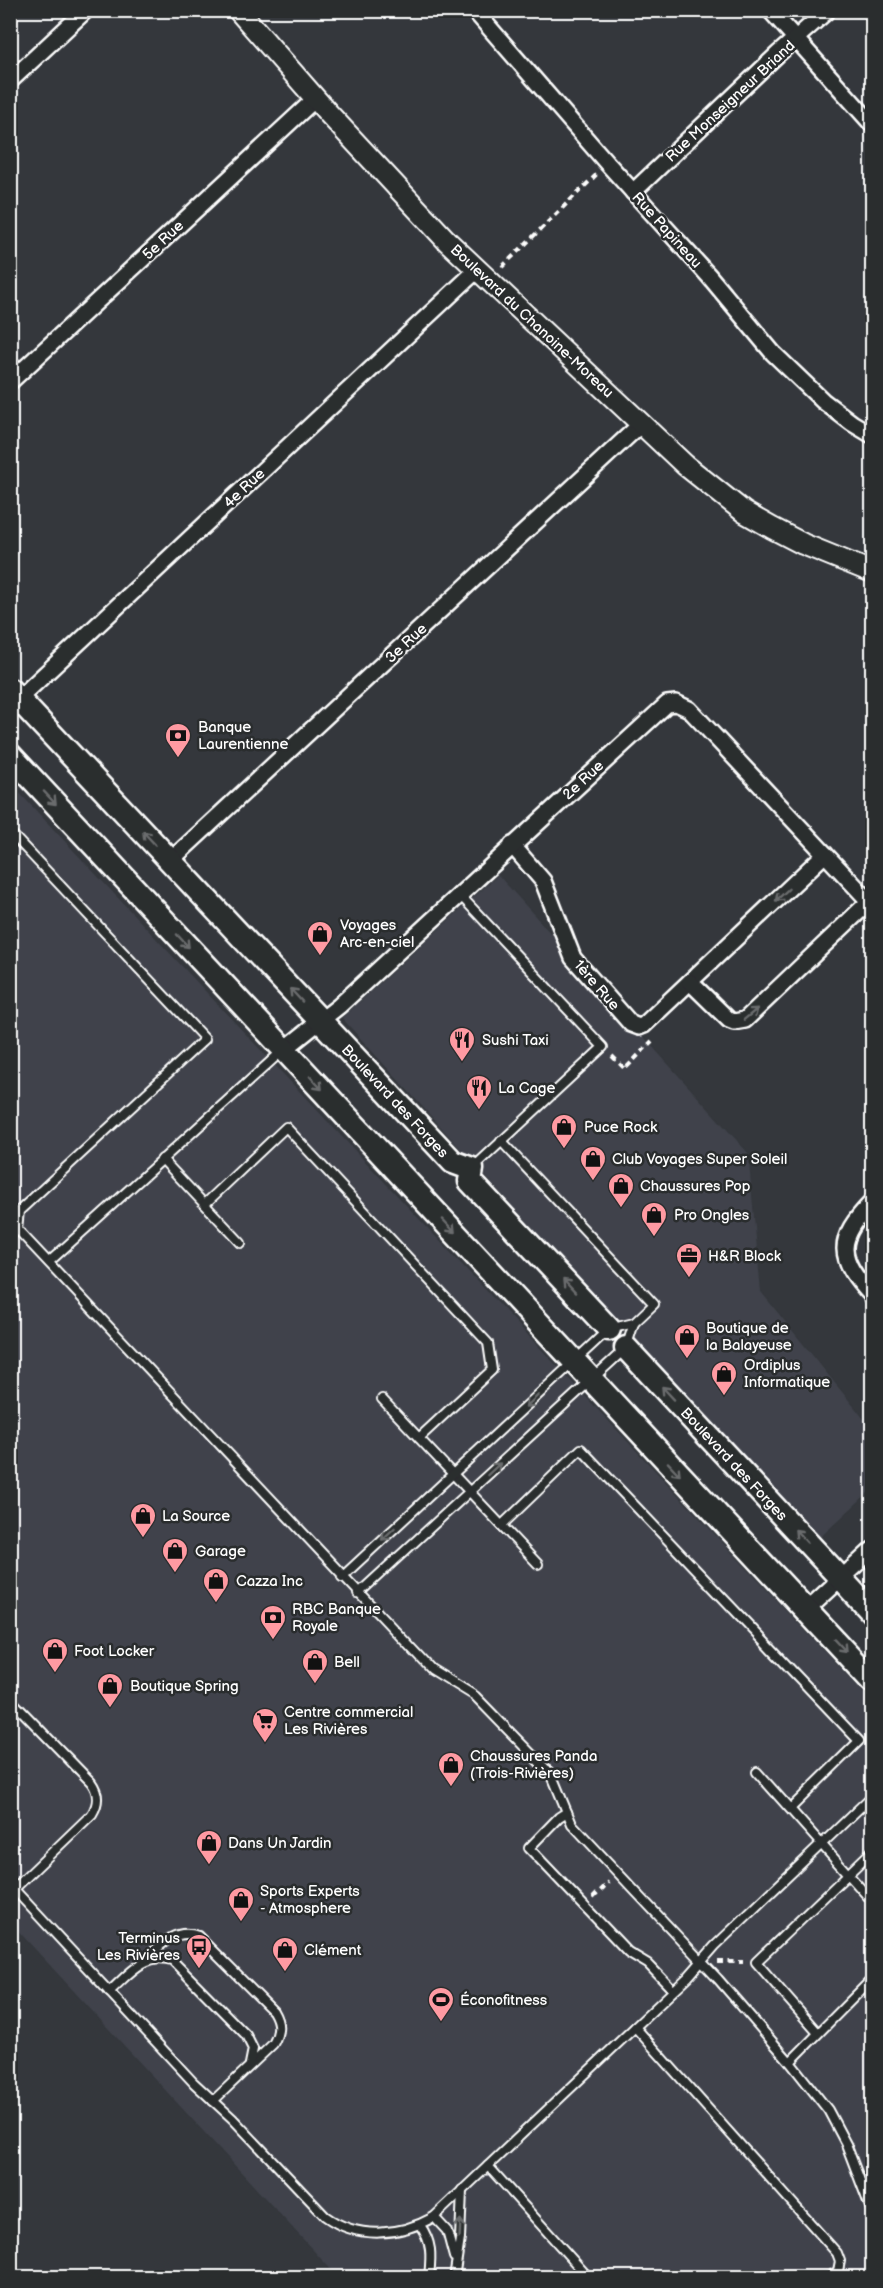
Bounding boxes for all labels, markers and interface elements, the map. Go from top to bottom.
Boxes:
street label: Rue Monseigneur Briand [662,36,799,166]
street label: Rue Papineau [628,188,706,272]
street label: 5e Rue [139,216,188,264]
street label: Boulevard du Chanoine-Moreau [446,241,617,402]
street label: 4e Rue [220,464,269,512]
street label: 3e Rue [382,619,431,667]
place label: Banque Laurentienne [198,718,288,754]
bank icon: Banque Laurentienne [163,721,193,759]
street label: 2e Rue [559,756,608,804]
one-way arrow [43,790,57,805]
one-way arrow [141,830,156,845]
one-way arrow [775,887,790,901]
place label: Voyages Arc-en-ciel [340,916,414,952]
shop icon: Voyages Arc-en-ciel [305,919,335,957]
one-way arrow [176,933,190,948]
street label: 1ère Rue [570,956,624,1015]
one-way arrow [289,988,303,1003]
one-way arrow [743,1008,759,1021]
restaurant icon: Sushi Taxi [447,1025,477,1063]
place label: Sushi Taxi [482,1031,549,1050]
street label: Boulevard des Forges [337,1041,453,1163]
restaurant icon: La Cage [464,1073,494,1111]
one-way arrow [309,1076,323,1091]
place label: La Cage [498,1079,556,1098]
shop icon: Puce Rock [549,1112,579,1150]
place label: Puce Rock [584,1118,658,1137]
shop icon: Club Voyages Super Soleil [578,1144,608,1182]
place label: Club Voyages Super Soleil [612,1150,787,1169]
shop icon: Chaussures Pop [606,1171,636,1209]
place label: Chaussures Pop [640,1177,751,1196]
shop icon: Pro Ongles [639,1200,669,1238]
place label: Pro Ongles [674,1206,750,1225]
one-way arrow [442,1218,456,1233]
office icon: H&R Block [674,1241,704,1279]
place label: H&R Block [708,1247,782,1266]
one-way arrow [562,1278,576,1293]
place label: Boutique de la Balayeuse [706,1319,792,1355]
shop icon: Boutique de la Balayeuse [672,1322,702,1360]
place label: Ordiplus Informatique [744,1356,830,1392]
shop icon: Ordiplus Informatique [709,1359,739,1397]
one-way arrow [662,1386,676,1401]
one-way arrow [524,1394,539,1408]
street label: Boulevard des Forges [676,1404,792,1526]
one-way arrow [667,1461,681,1476]
one-way arrow [486,1462,501,1476]
shop icon: La Source [128,1501,158,1539]
place label: La Source [162,1507,230,1526]
one-way arrow [381,1527,396,1541]
one-way arrow [794,1529,808,1544]
shop icon: Garage [160,1536,190,1574]
place label: Garage [195,1542,246,1561]
shop icon: Cazza Inc [201,1566,231,1604]
place label: Cazza Inc [236,1572,303,1591]
place label: RBC Banque Royale [292,1600,381,1636]
bank icon: RBC Banque Royale [258,1603,288,1641]
shop icon: Foot Locker [40,1636,70,1674]
one-way arrow [832,1638,847,1653]
place label: Foot Locker [74,1642,155,1661]
shop icon: Bell [300,1647,330,1685]
place label: Bell [334,1653,360,1672]
shop icon: Boutique Spring [95,1671,125,1709]
place label: Boutique Spring [130,1677,239,1696]
place label: Centre commercial Les Rivières [284,1703,413,1739]
supermarket icon: Centre commercial Les Rivières [250,1706,280,1744]
place label: Chaussures Panda (Trois-Rivières) [470,1747,597,1783]
shop icon: Chaussures Panda (Trois-Rivières) [436,1750,466,1788]
shop icon: Dans Un Jardin [194,1828,224,1866]
place label: Dans Un Jardin [228,1834,332,1853]
place label: Sports Experts - Atmosphere [260,1882,360,1918]
shop icon: Sports Experts - Atmosphere [226,1885,256,1923]
place label: Terminus Les Rivières [97,1929,181,1965]
bus stop icon: Terminus Les Rivières [184,1932,214,1970]
shop icon: Clément [270,1935,300,1973]
place label: Clément [304,1941,362,1960]
sports icon: Éconofitness [426,1985,456,2023]
place label: Éconofitness [460,1991,548,2010]
one-way arrow [455,2218,466,2238]

